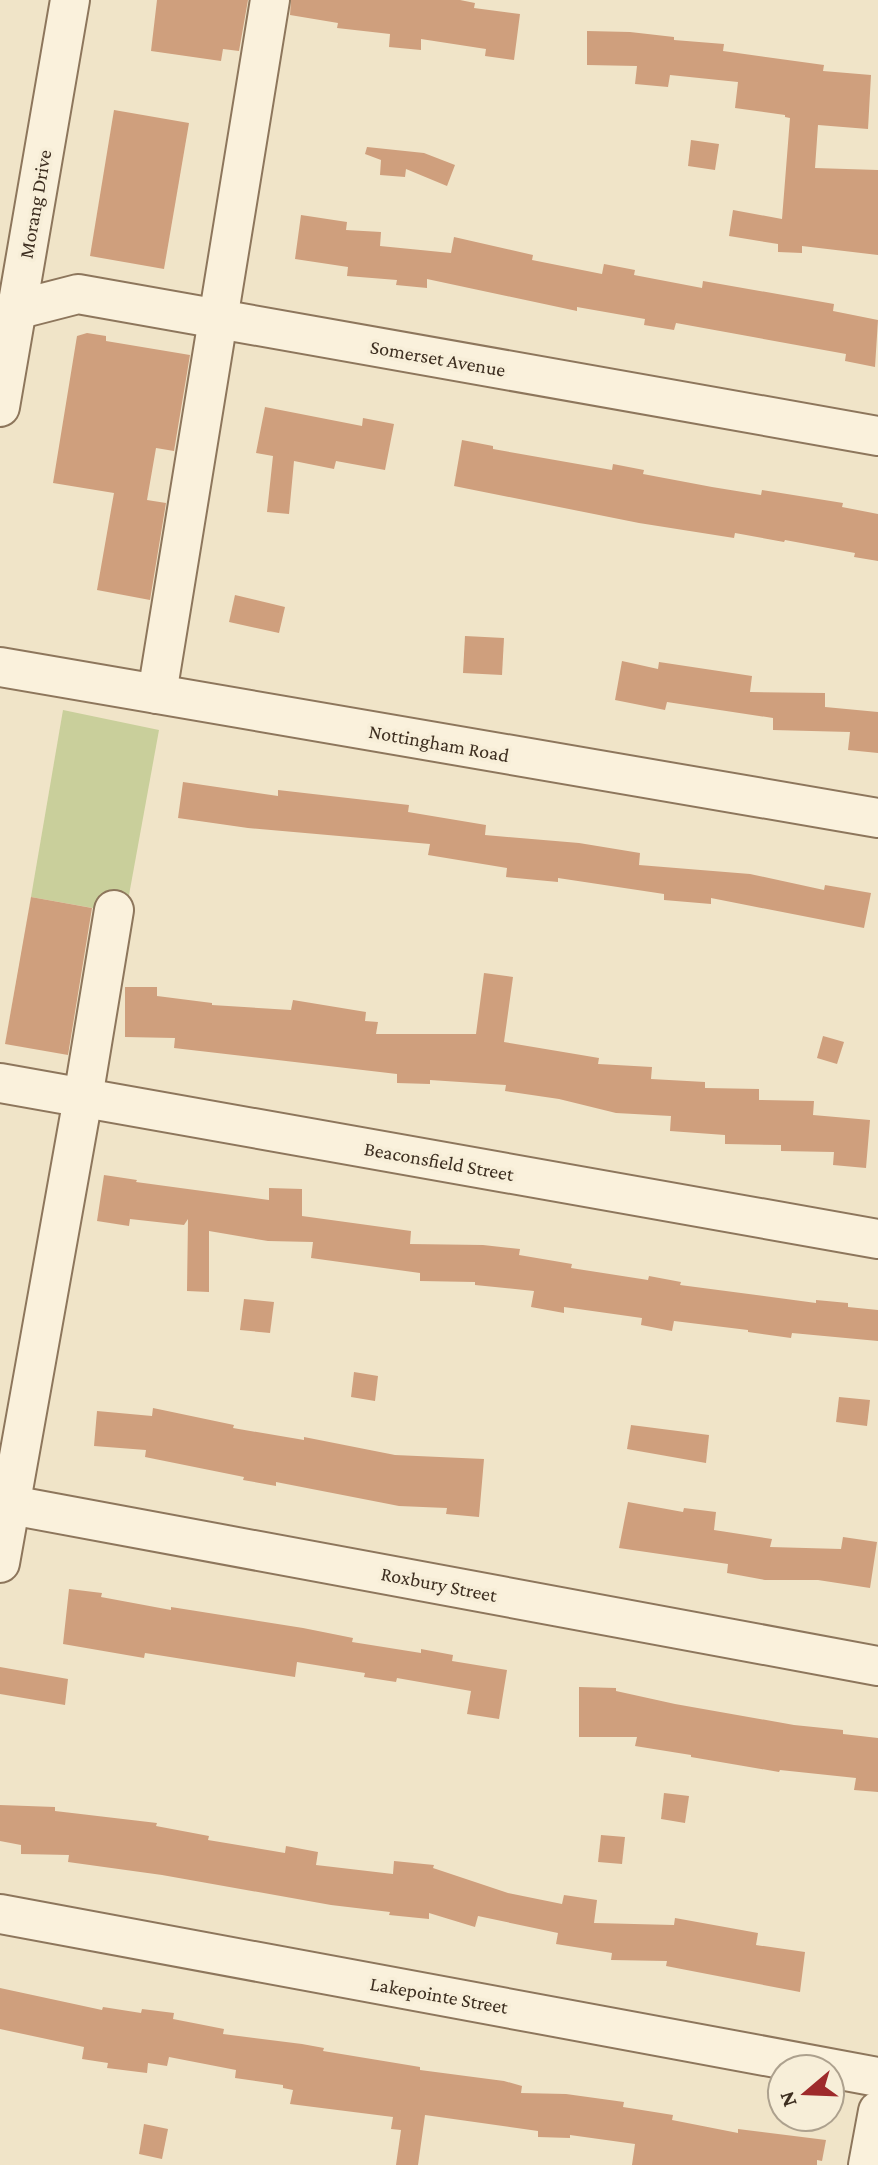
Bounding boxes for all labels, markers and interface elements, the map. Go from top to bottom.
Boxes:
street label: Morang Drive [15,148,56,260]
street label: Somerset Avenue [369,335,508,381]
street label: Nottingham Road [367,720,511,767]
street label: Beaconsfield Street [362,1137,516,1185]
street label: Roxbury Street [379,1562,499,1607]
street label: Lakepointe Street [368,1972,510,2019]
north arrow [766,2053,846,2133]
text: N [773,2088,802,2111]

